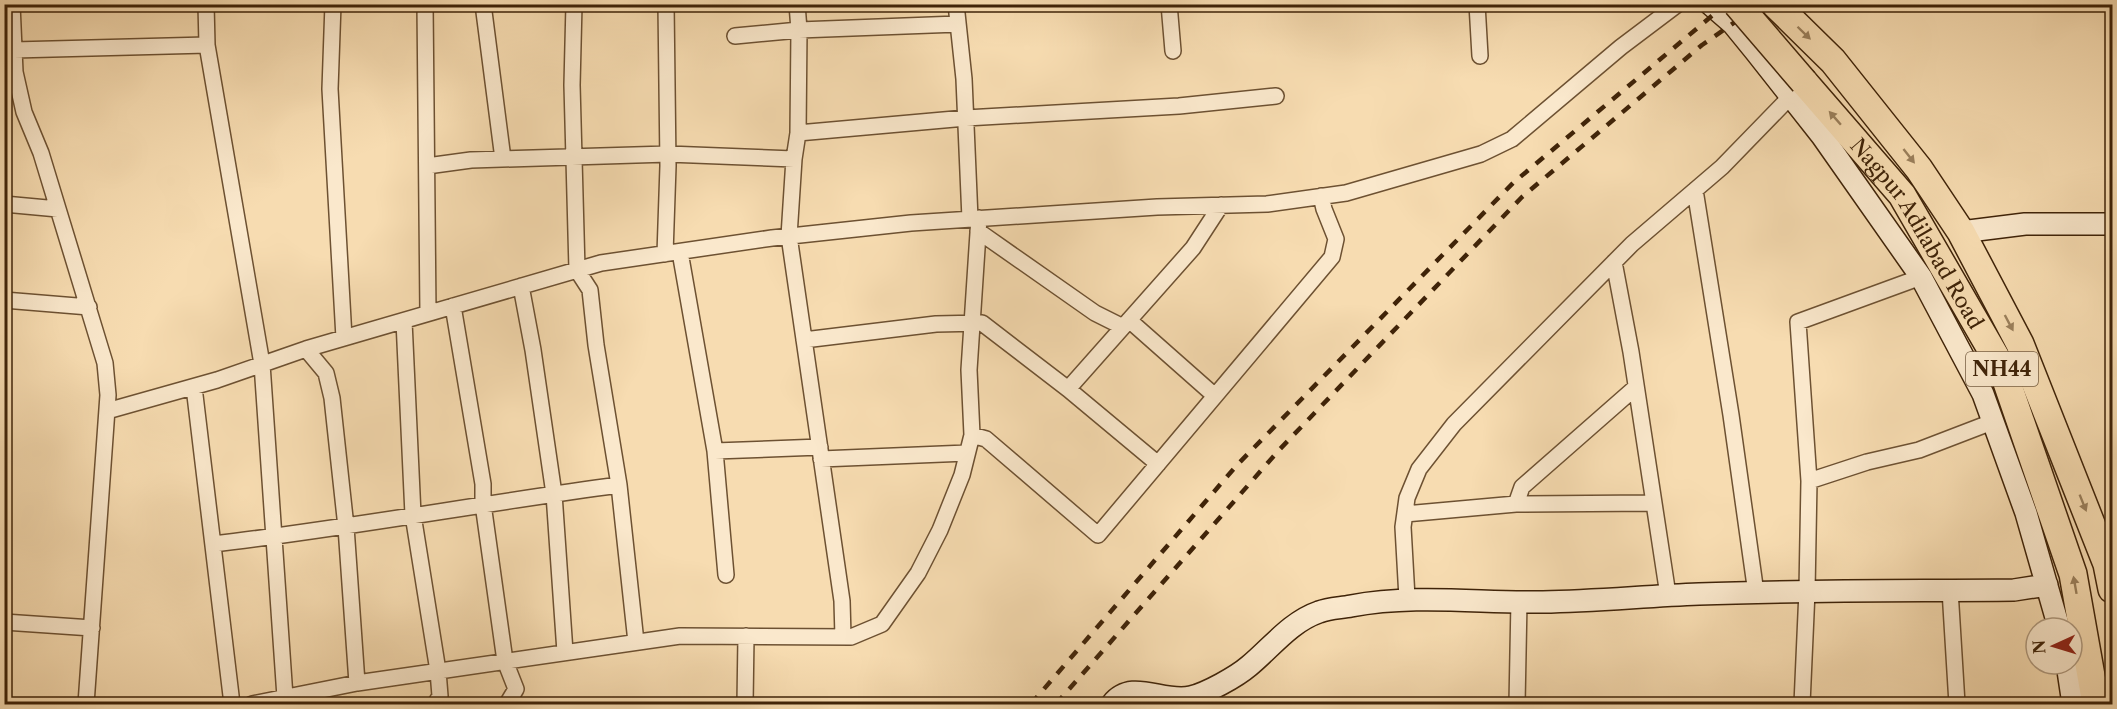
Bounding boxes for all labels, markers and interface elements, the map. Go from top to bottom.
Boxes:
one-way arrow [1797,25,1811,39]
one-way arrow [1829,111,1842,126]
street label: Nagpur Adilabad Road [1846,133,1989,333]
one-way arrow [1902,148,1915,164]
one-way arrow [2004,315,2014,332]
road number: NH44 [1966,352,2038,386]
one-way arrow [2078,495,2088,513]
one-way arrow [2070,575,2079,594]
north arrow [2024,616,2084,676]
text: N [2029,639,2049,655]

